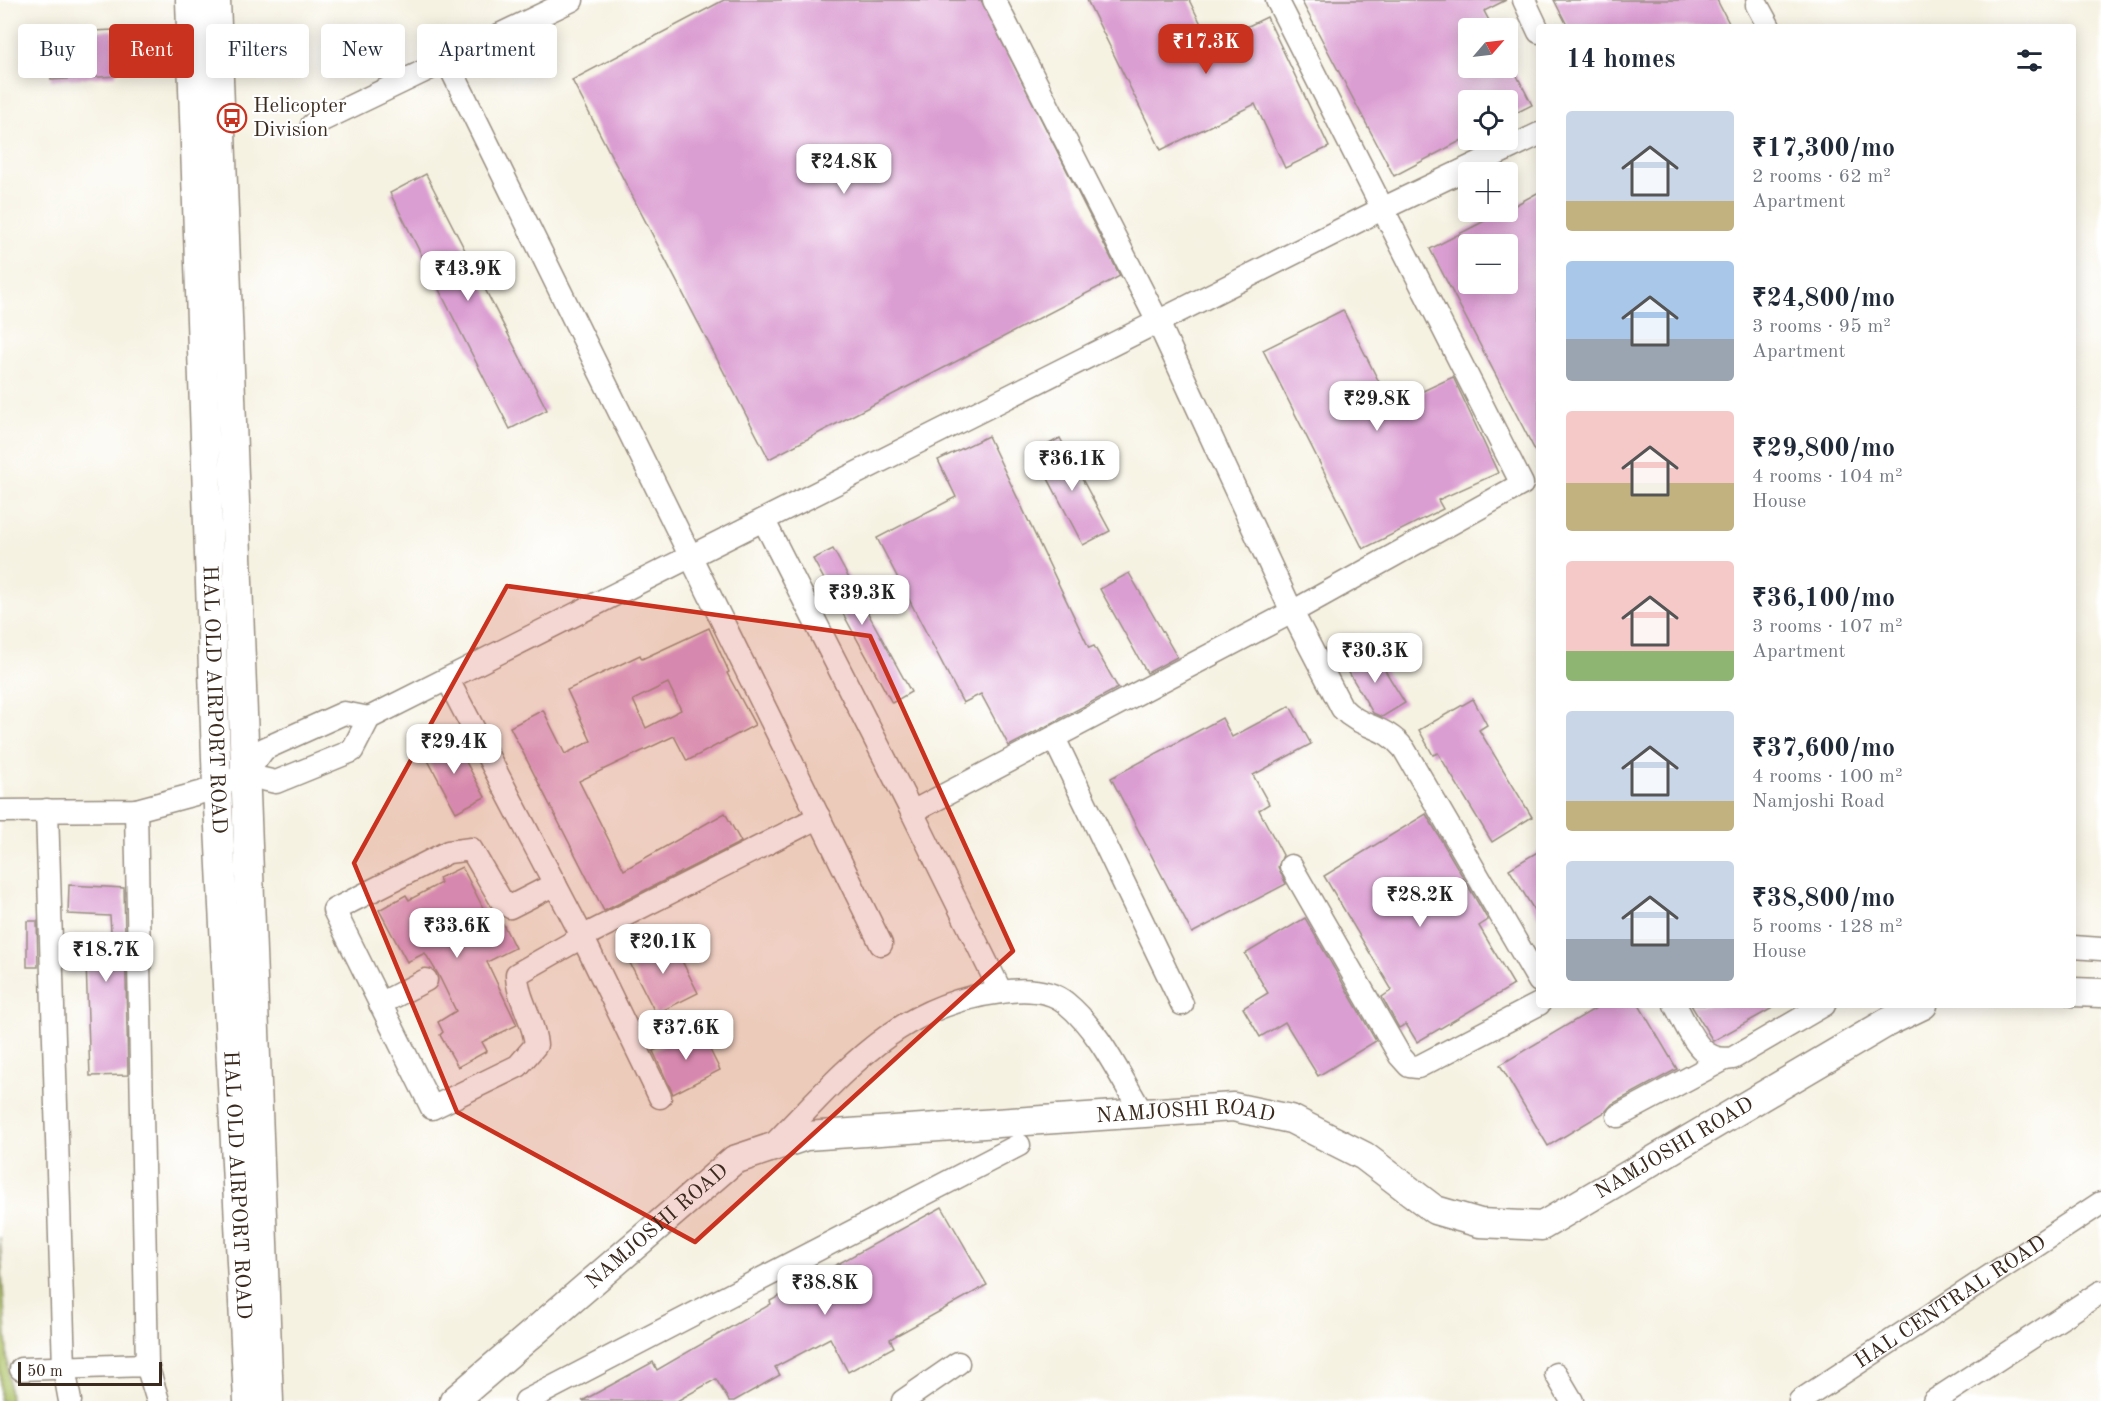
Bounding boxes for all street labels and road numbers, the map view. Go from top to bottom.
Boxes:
street label: HAL OLD AIRPORT ROAD [199,565,230,834]
street label: HAL OLD AIRPORT ROAD [220,1050,254,1320]
street label: NAMJOSHI ROAD [1591,1093,1757,1203]
street label: NAMJOSHI ROAD [1095,1096,1277,1127]
street label: NAMJOSHI ROAD [582,1160,732,1293]
street label: HAL CENTRAL ROAD [1851,1232,2050,1372]

